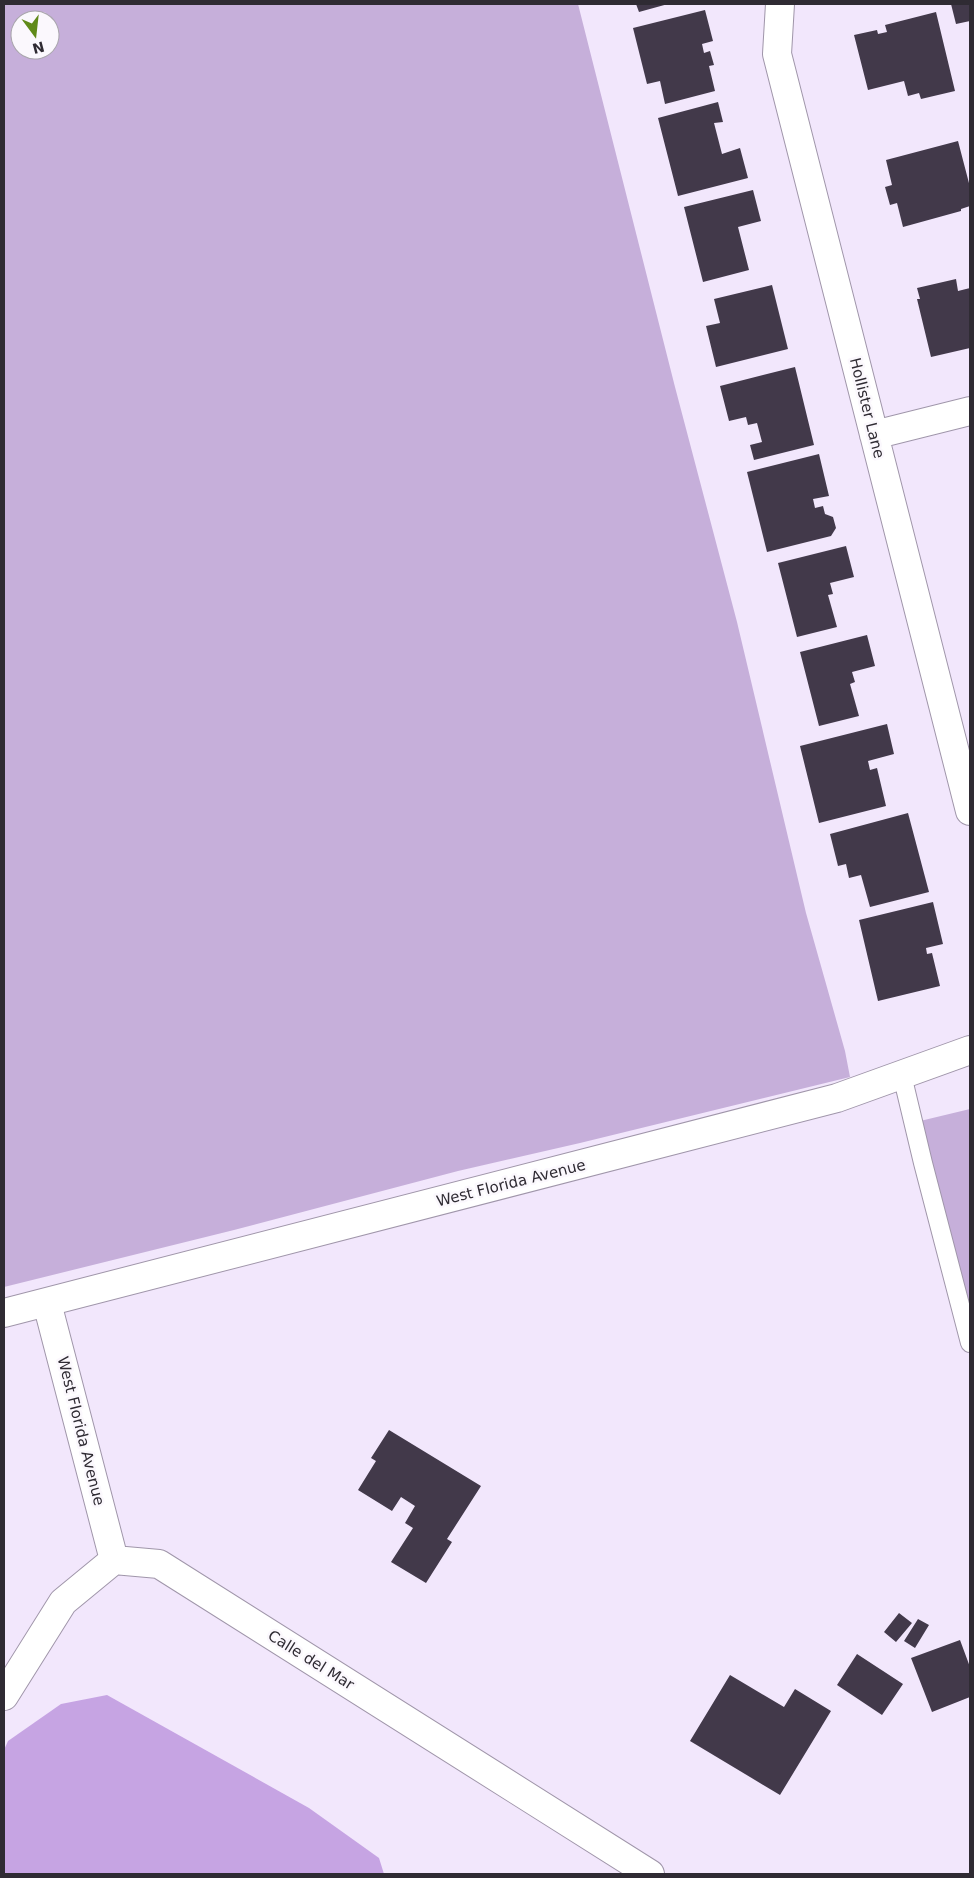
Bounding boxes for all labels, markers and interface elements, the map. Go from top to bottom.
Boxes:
north arrow [10,10,60,60]
text: N [31,38,46,57]
street label: Hollister Lane [846,356,888,460]
street label: West Florida Avenue [435,1156,587,1210]
street label: West Florida Avenue [54,1355,108,1507]
street label: Calle del Mar [265,1626,358,1694]

